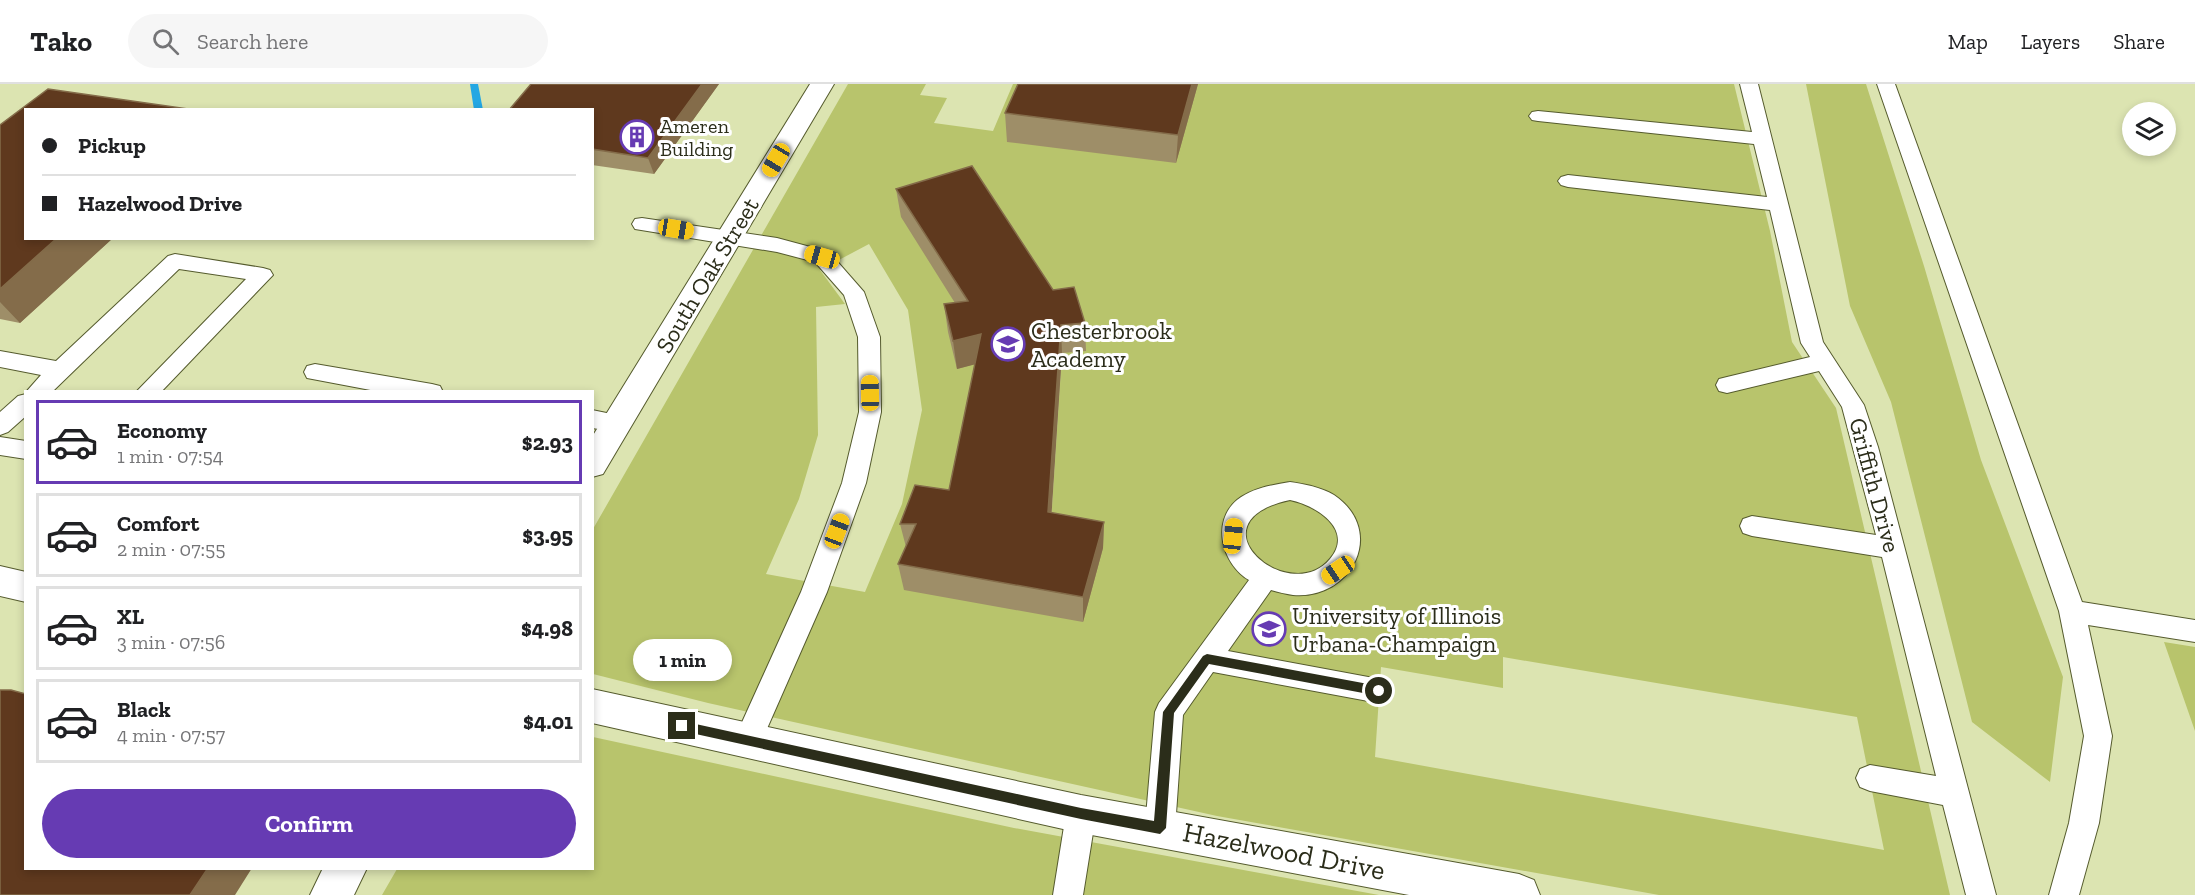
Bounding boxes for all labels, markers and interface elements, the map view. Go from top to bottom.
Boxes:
search box [128,14,548,68]
text: Tako [30,25,92,58]
icon: search [149,25,182,58]
text: Search here [197,28,308,55]
text: Map [1948,29,1988,54]
text: Layers [2021,29,2080,54]
text: Share [2113,29,2165,54]
map controls [2122,102,2176,156]
button: layers [2122,102,2176,156]
place label: Ameren Building [660,114,733,161]
building icon: Ameren Building [619,119,655,155]
text: Pickup [78,132,146,159]
car [759,140,793,180]
text: Hazelwood Drive [78,190,242,217]
street label: South Oak Street [649,192,765,358]
car [657,217,695,241]
car [802,243,842,271]
place label: Chesterbrook Academy [1031,316,1173,373]
school or university icon: Chesterbrook Academy [990,326,1026,362]
car [861,375,879,411]
street label: Griffith Drive [1843,414,1907,556]
icon: car [45,415,99,469]
text: Economy [117,417,207,444]
text: $2.93 [522,429,573,456]
text: 1 min · 07:54 [117,444,223,468]
icon: car [45,508,99,562]
text: Comfort [117,510,199,537]
car [822,511,852,551]
car [1222,517,1244,555]
text: $3.95 [522,522,573,549]
text: 2 min · 07:55 [117,537,226,561]
car [1318,552,1358,588]
icon: car [45,601,99,655]
place label: University of Illinois Urbana-Champaign [1292,601,1501,658]
text: XL [117,603,144,630]
school or university icon: University of Illinois Urbana-Champaign [1251,611,1287,647]
text: $4.98 [521,615,573,642]
text: 3 min · 07:56 [117,630,225,654]
callout: 1 min [632,639,732,681]
text: 1 min [659,648,706,672]
route start [1365,677,1392,704]
icon: car [45,694,99,748]
text: Black [117,696,171,723]
text: $4.01 [523,708,573,735]
route end [668,712,695,739]
text: 4 min · 07:57 [117,723,225,747]
button: Confirm [42,789,576,858]
street label: Hazelwood Drive [1180,815,1388,887]

